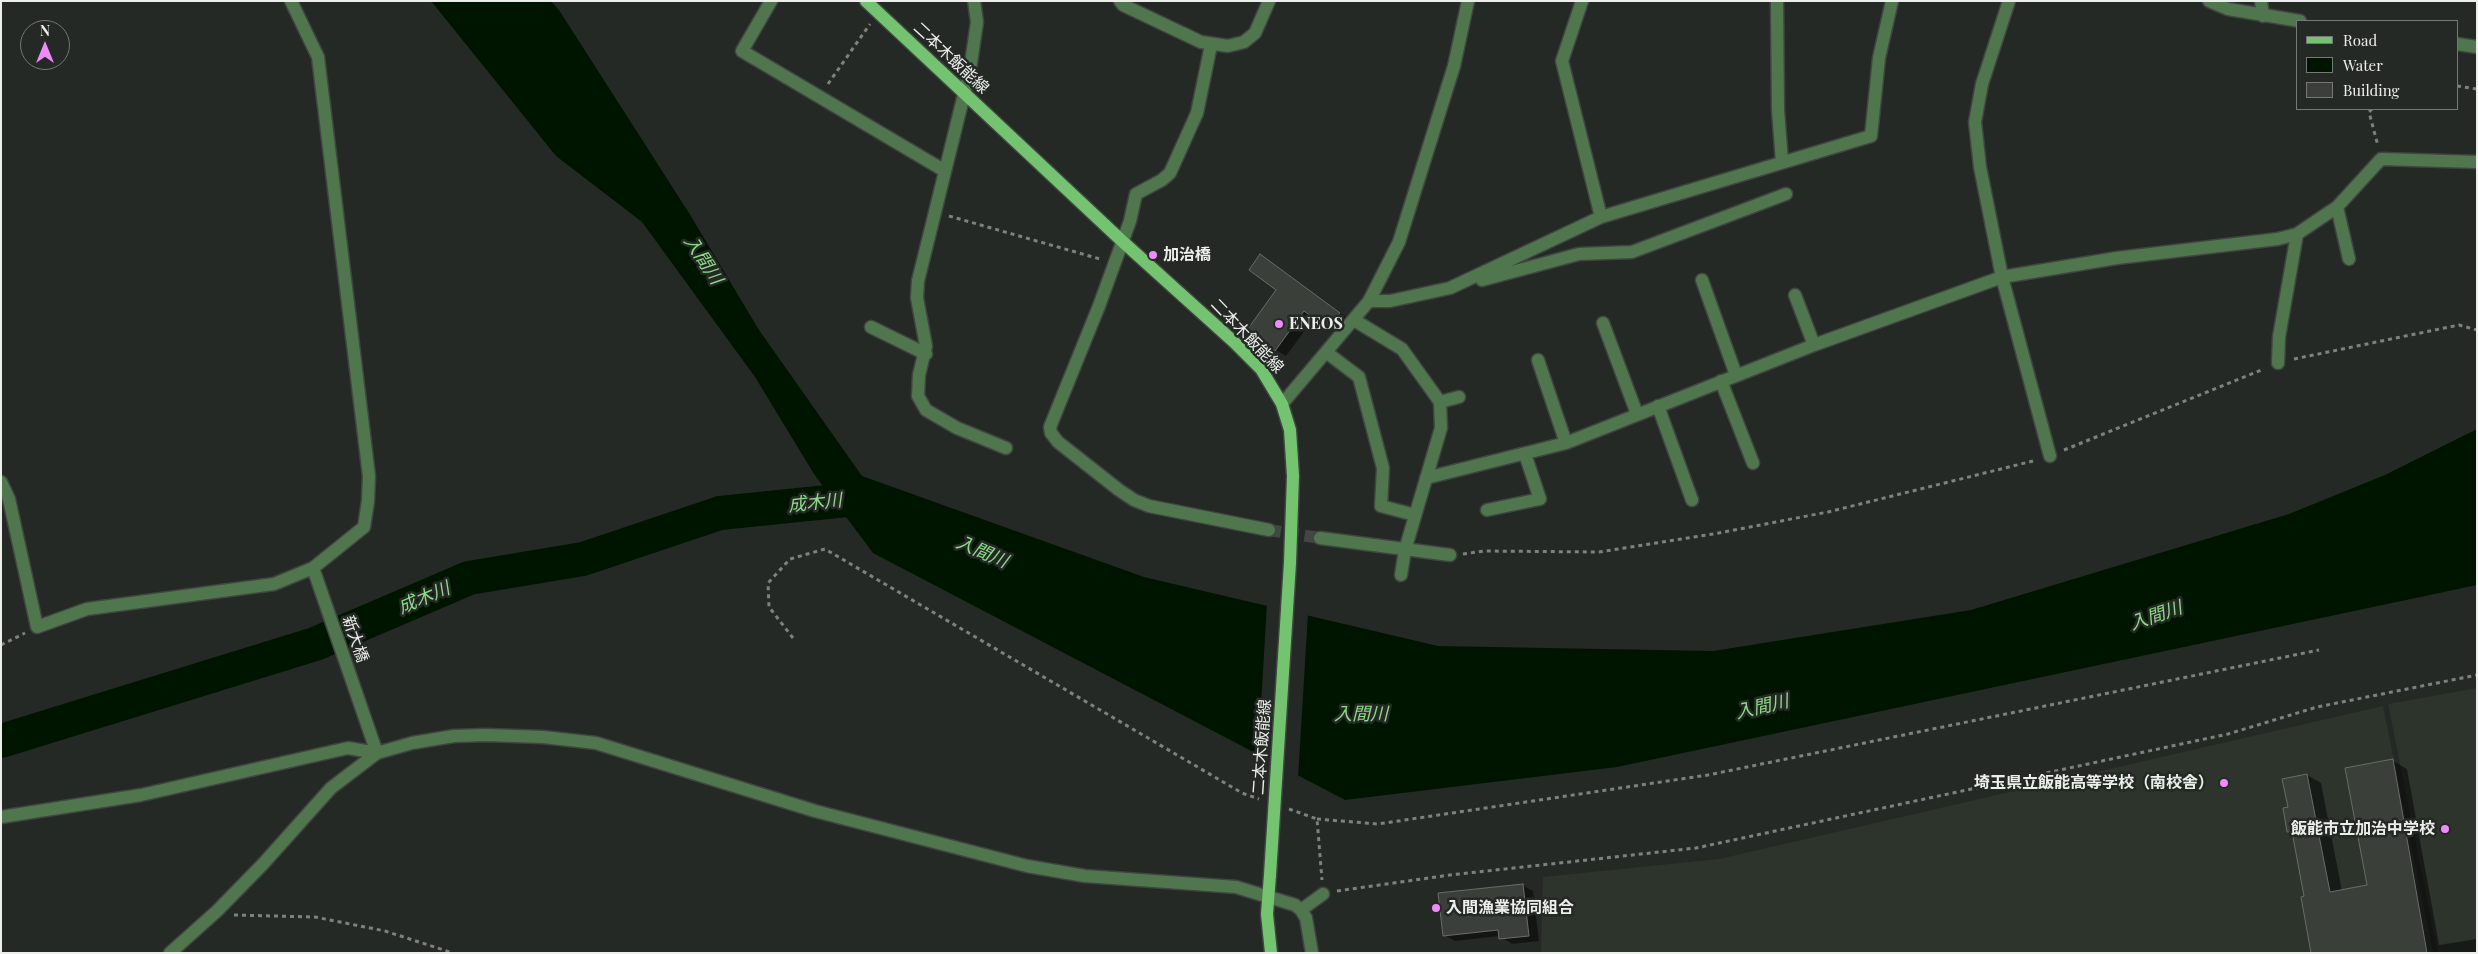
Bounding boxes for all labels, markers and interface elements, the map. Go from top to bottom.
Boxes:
street label: 二本木飯能線 [909,18,993,98]
north arrow [20,20,70,70]
legend [2296,20,2458,110]
text: N [40,21,50,40]
text: Road [2343,30,2377,50]
text: Water [2343,55,2383,75]
text: Building [2343,80,2399,100]
water label: 入間川 [679,231,727,289]
place label: 加治橋 [1163,245,1211,265]
marker: 加治橋 [1147,249,1159,261]
street label: 二本木飯能線 [1207,295,1287,377]
place label: ENEOS [1289,314,1343,334]
marker: ENEOS [1273,318,1285,330]
water label: 成木川 [787,489,843,517]
water label: 入間川 [953,532,1011,572]
water label: 成木川 [395,578,453,618]
water label: 入間川 [2127,597,2185,635]
street label: 新大橋 [338,613,372,665]
water label: 入間川 [1733,690,1791,724]
street label: 二本木飯能線 [1249,698,1275,796]
water label: 入間川 [1334,703,1388,725]
place label: 埼玉県立飯能高等学校（南校舎） [1974,773,2214,793]
marker: 埼玉県立飯能高等学校（南校舎） [2218,777,2230,789]
place label: 飯能市立加治中学校 [2291,819,2435,839]
marker: 飯能市立加治中学校 [2439,823,2451,835]
place label: 入間漁業協同組合 [1446,898,1574,918]
marker: 入間漁業協同組合 [1430,902,1442,914]

